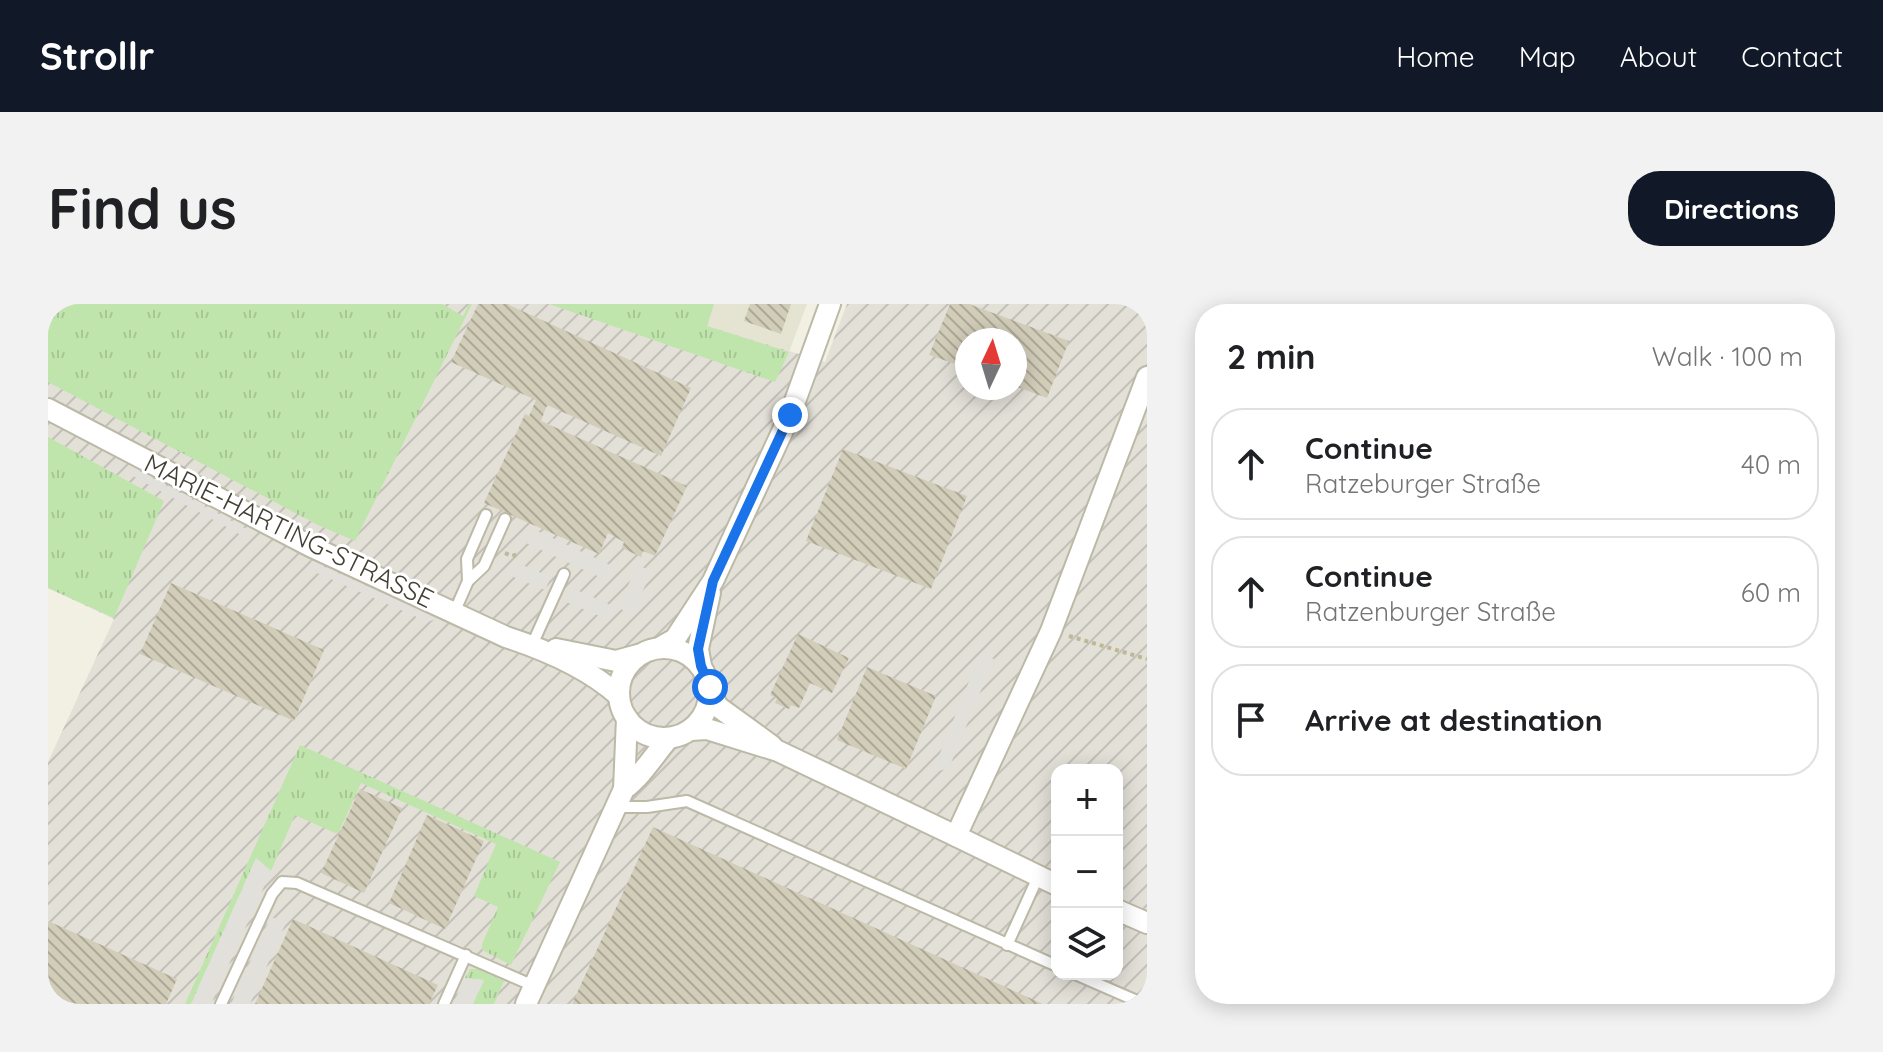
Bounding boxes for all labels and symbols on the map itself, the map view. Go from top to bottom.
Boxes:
north arrow [955,328,1027,400]
route end [772,397,808,433]
street label: MARIE-HARTING-STRASSE [139,446,439,615]
route start [692,669,728,705]

